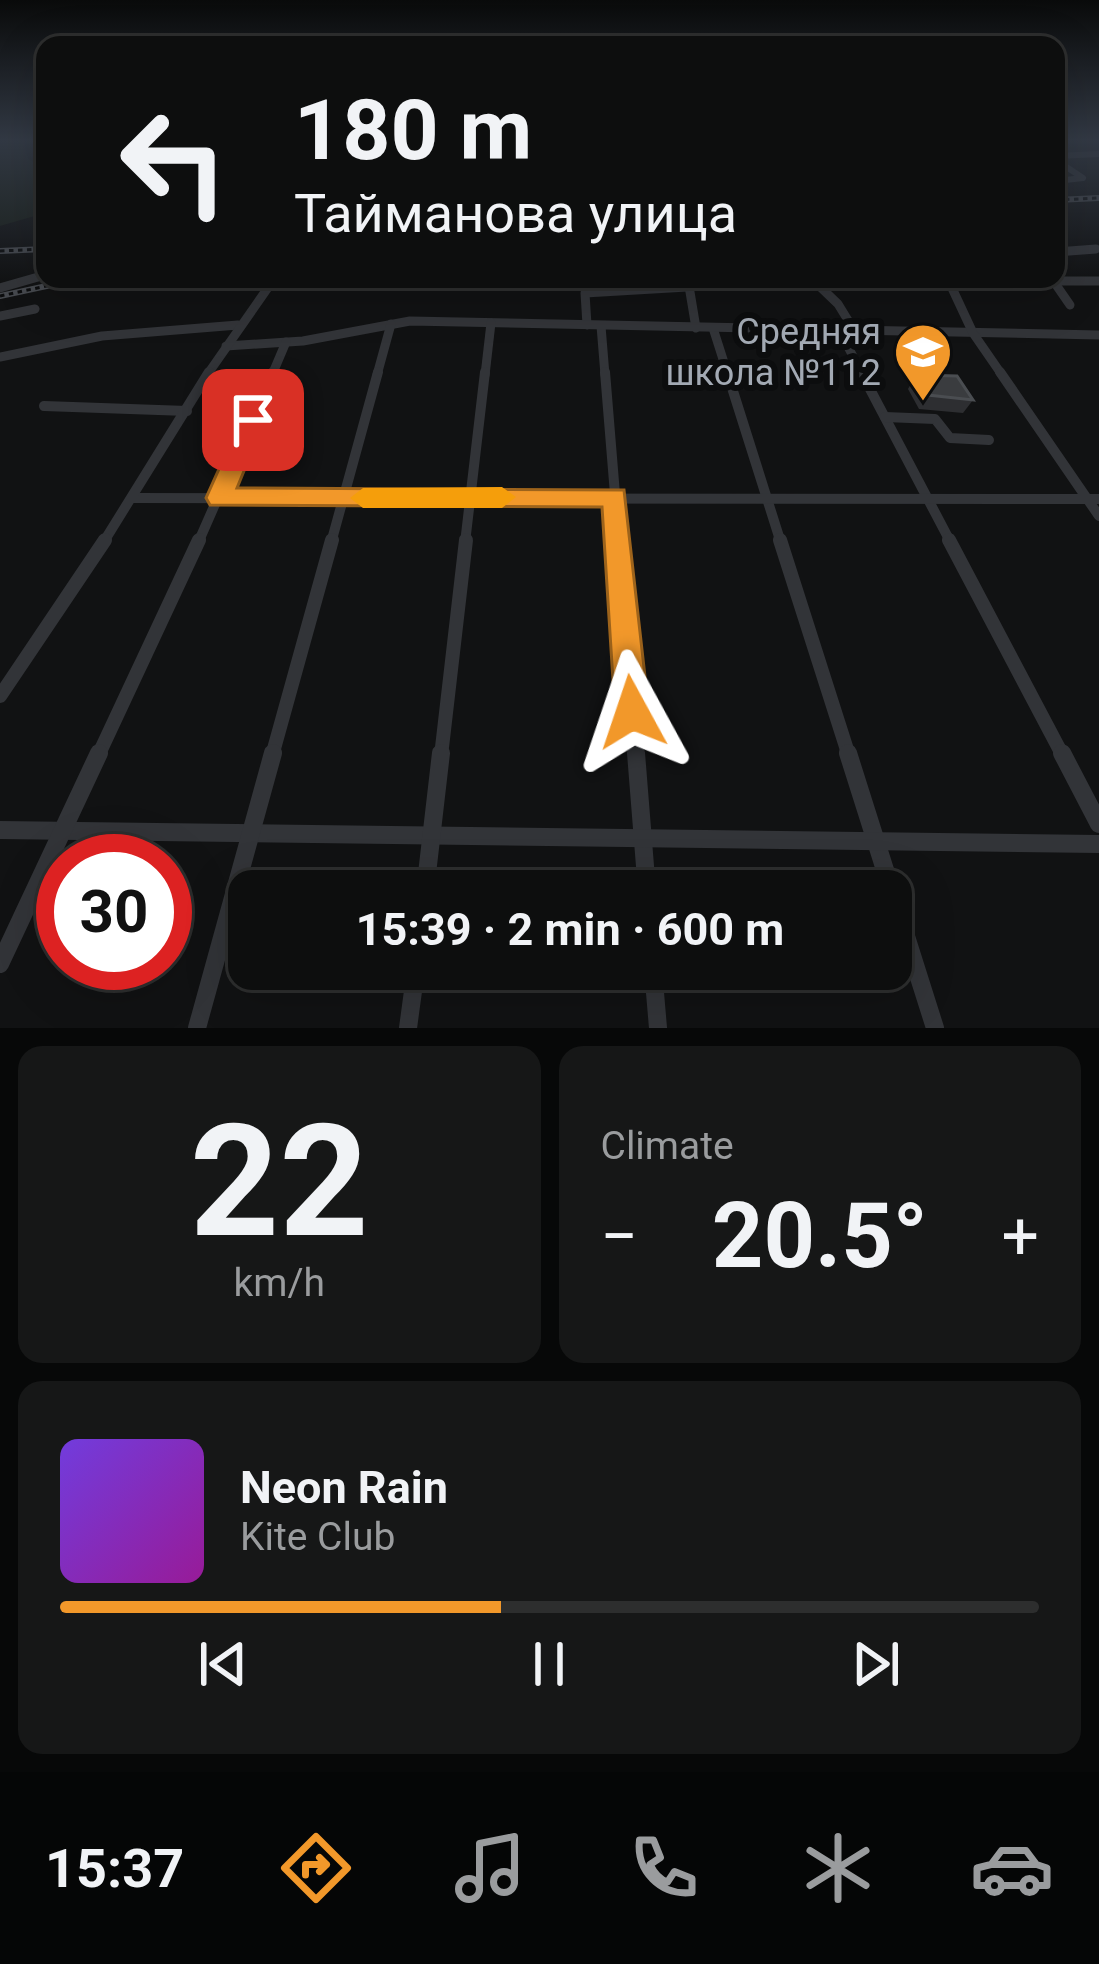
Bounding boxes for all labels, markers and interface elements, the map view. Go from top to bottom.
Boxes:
text: 180 m [294,81,532,180]
icon: left [96,84,252,240]
text: Тайманова улица [294,182,737,245]
place label: Средняя школа №112 [665,311,881,394]
school or university icon: Средняя школа №112 [892,321,954,403]
pin [202,369,304,471]
icon: arrive [220,387,286,453]
position arrow [569,649,695,775]
speed limit sign: 30 [36,834,192,990]
text: 15:39 · 2 min · 600 m [356,903,784,956]
text: 22 [190,1090,369,1273]
text: Climate [601,1123,734,1169]
text: 20.5° [712,1184,928,1289]
text: − [601,1198,638,1275]
text: + [1002,1198,1039,1275]
text: km/h [233,1260,325,1306]
text: Neon Rain [240,1461,448,1514]
text: Kite Club [240,1514,395,1560]
icon: previous [190,1631,256,1697]
icon: pause [516,1631,582,1697]
icon: next [843,1631,909,1697]
icon: directions [274,1826,358,1910]
icon: music [448,1826,532,1910]
icon: phone [622,1826,706,1910]
icon: climate [796,1826,880,1910]
icon: car [970,1826,1054,1910]
text: 15:37 [45,1837,184,1900]

